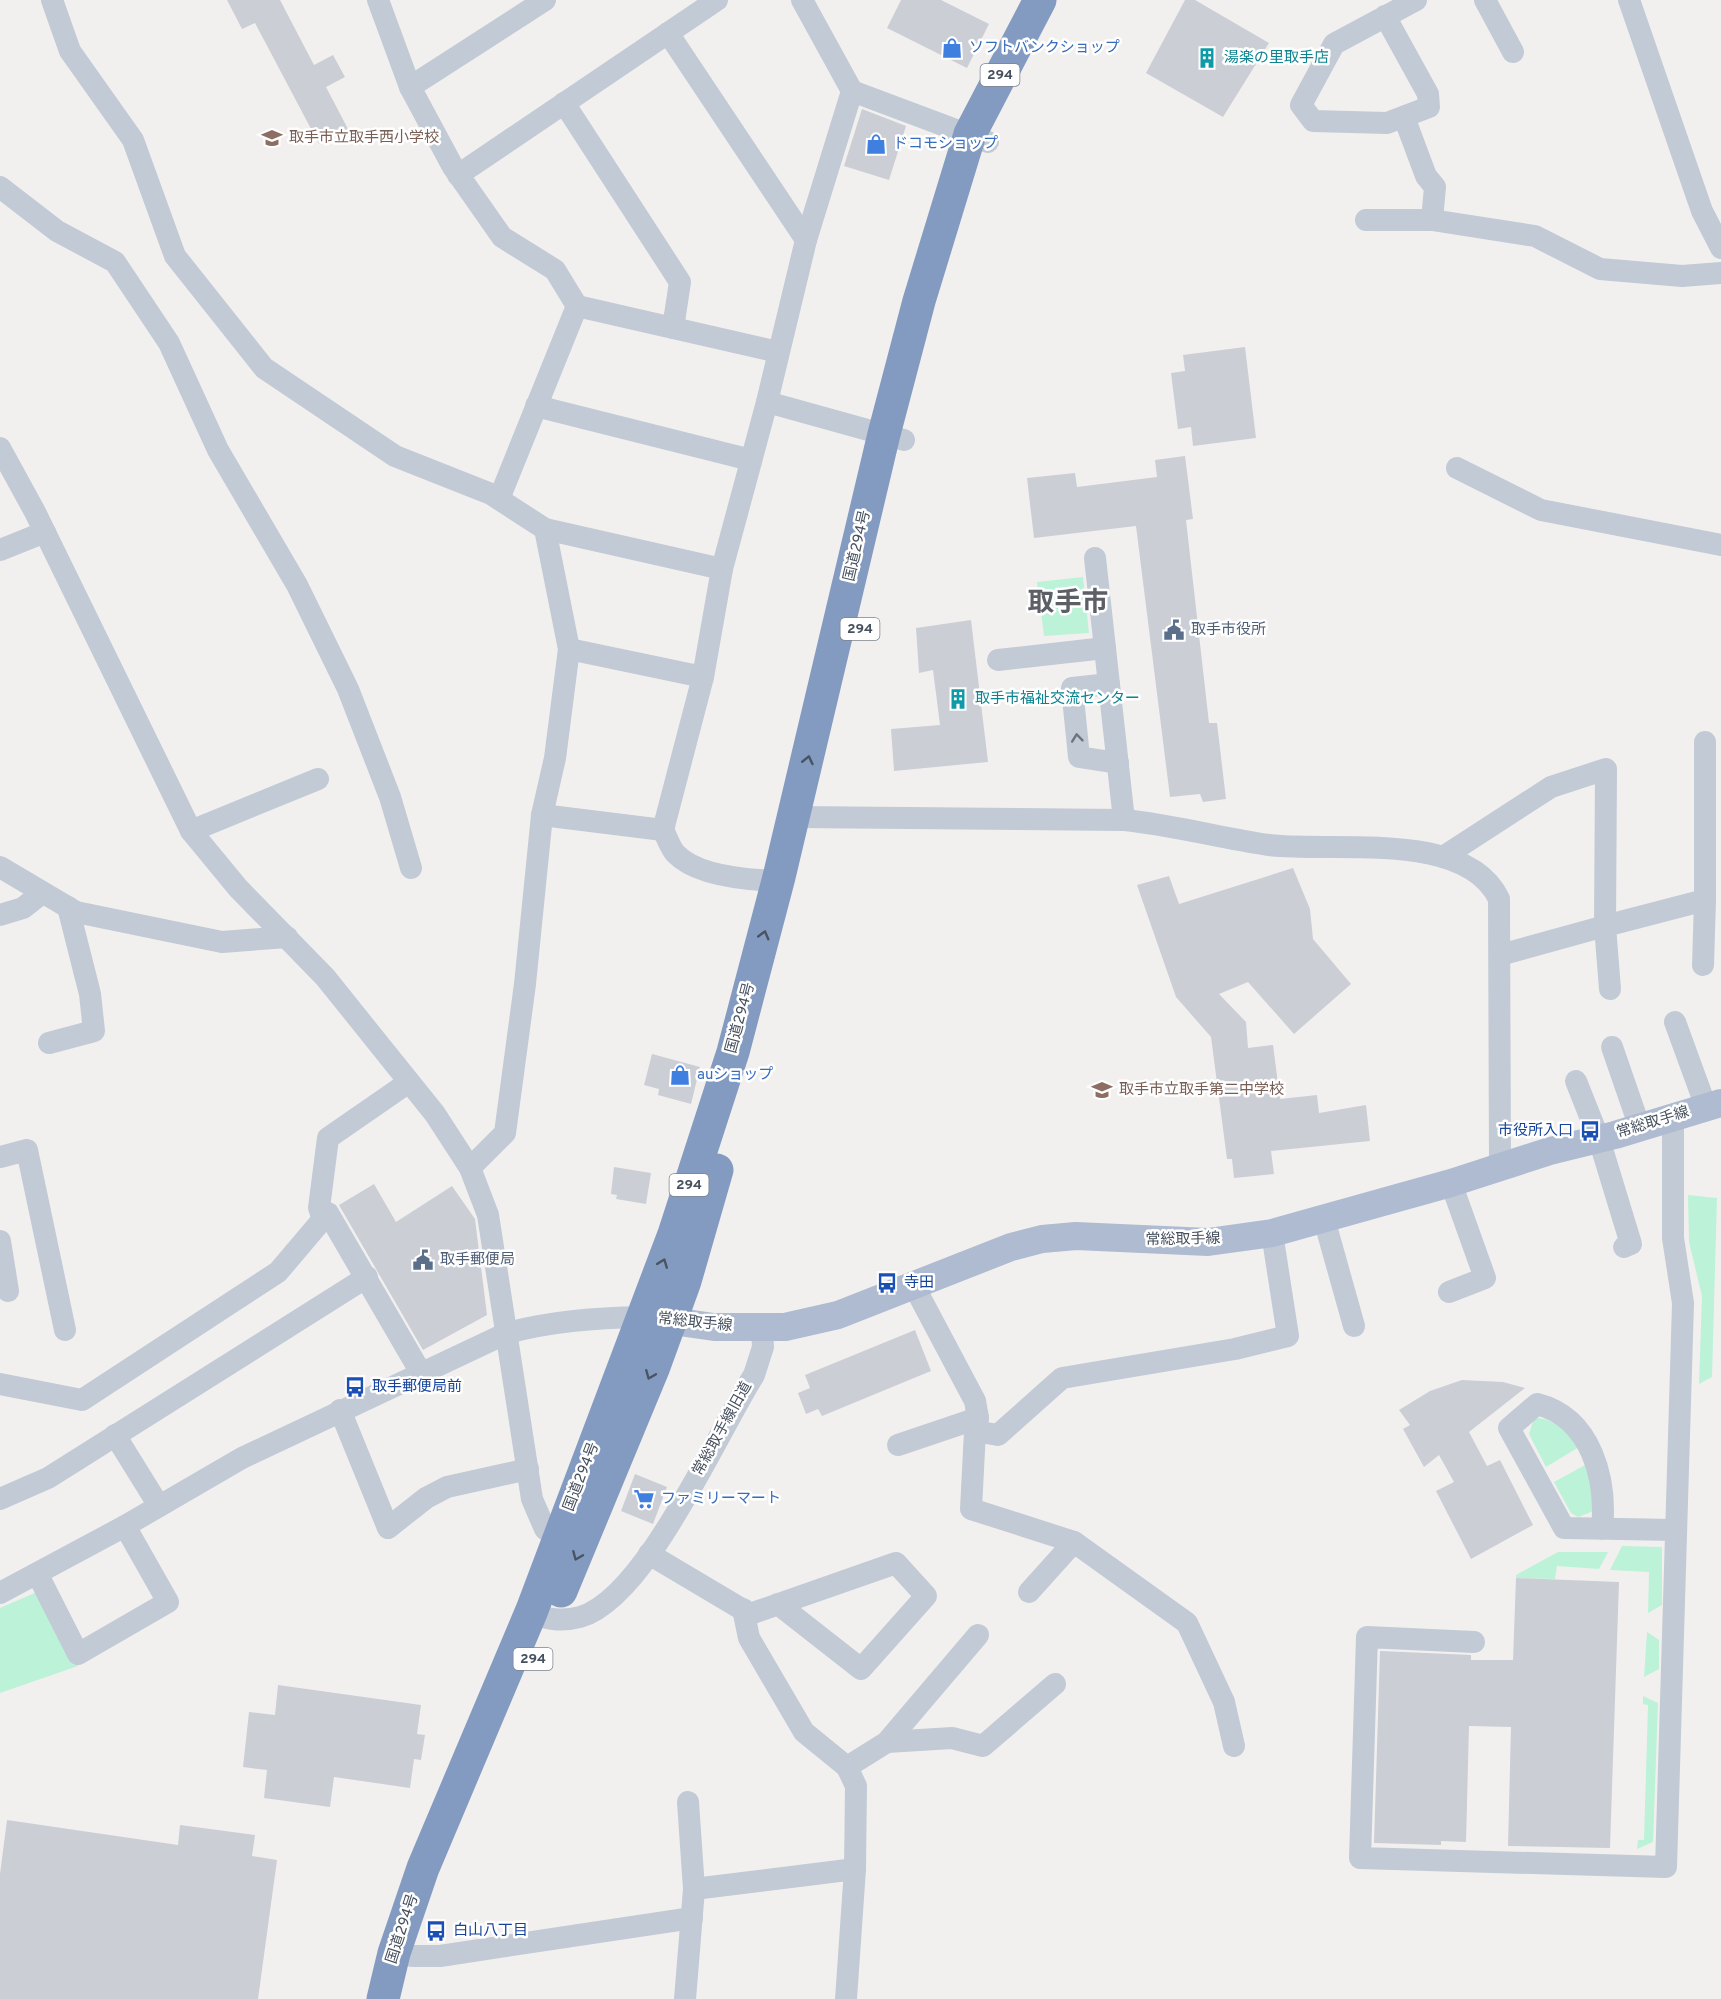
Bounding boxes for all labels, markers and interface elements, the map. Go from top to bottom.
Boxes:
shop icon: ソフトバンクショップ [940,36,964,60]
place label: ソフトバンクショップ [969,39,1120,58]
building icon: 湯楽の里取手店 [1195,46,1219,70]
place label: 湯楽の里取手店 [1224,49,1329,68]
road number: 294 [980,64,1020,86]
school or university icon: 取手市立取手西小学校 [260,126,284,150]
place label: 取手市立取手西小学校 [289,129,439,148]
shop icon: ドコモショップ [864,132,888,156]
place label: ドコモショップ [893,135,998,154]
street label: 国道294号 [841,509,875,583]
district label: 取手市 [1028,587,1109,621]
road number: 294 [840,618,880,640]
public building icon: 取手市役所 [1162,618,1186,642]
place label: 取手市役所 [1191,621,1266,640]
building icon: 取手市福祉交流センター [946,687,970,711]
place label: 取手市福祉交流センター [975,690,1140,709]
one-way arrow [1071,733,1084,743]
one-way arrow [800,756,813,766]
one-way arrow [756,930,769,940]
street label: 国道294号 [722,981,760,1055]
shop icon: auショップ [668,1063,692,1087]
place label: auショップ [697,1066,773,1085]
school or university icon: 取手市立取手第二中学校 [1090,1078,1114,1102]
place label: 取手市立取手第二中学校 [1119,1081,1284,1100]
street label: 常総取手線 [1614,1103,1692,1143]
bus stop icon: 市役所入口 [1578,1119,1602,1143]
place label: 市役所入口 [1498,1122,1573,1141]
road number: 294 [670,1174,708,1196]
street label: 常総取手線 [1145,1230,1221,1250]
public building icon: 取手郵便局 [411,1248,435,1272]
place label: 取手郵便局 [440,1251,515,1270]
one-way arrow [656,1258,668,1269]
bus stop icon: 寺田 [875,1271,899,1295]
place label: 寺田 [904,1274,934,1293]
street label: 常総取手線 [657,1310,733,1336]
one-way arrow [645,1369,657,1380]
bus stop icon: 取手郵便局前 [343,1375,367,1399]
place label: 取手郵便局前 [372,1378,462,1397]
street label: 常総取手線旧道 [689,1378,757,1480]
street label: 国道294号 [560,1440,604,1514]
supermarket icon: ファミリーマート [632,1487,656,1511]
place label: ファミリーマート [661,1490,781,1509]
one-way arrow [572,1549,584,1560]
road number: 294 [514,1648,552,1670]
street label: 国道294号 [383,1892,423,1966]
bus stop icon: 白山八丁目 [424,1919,448,1943]
place label: 白山八丁目 [453,1922,528,1941]

